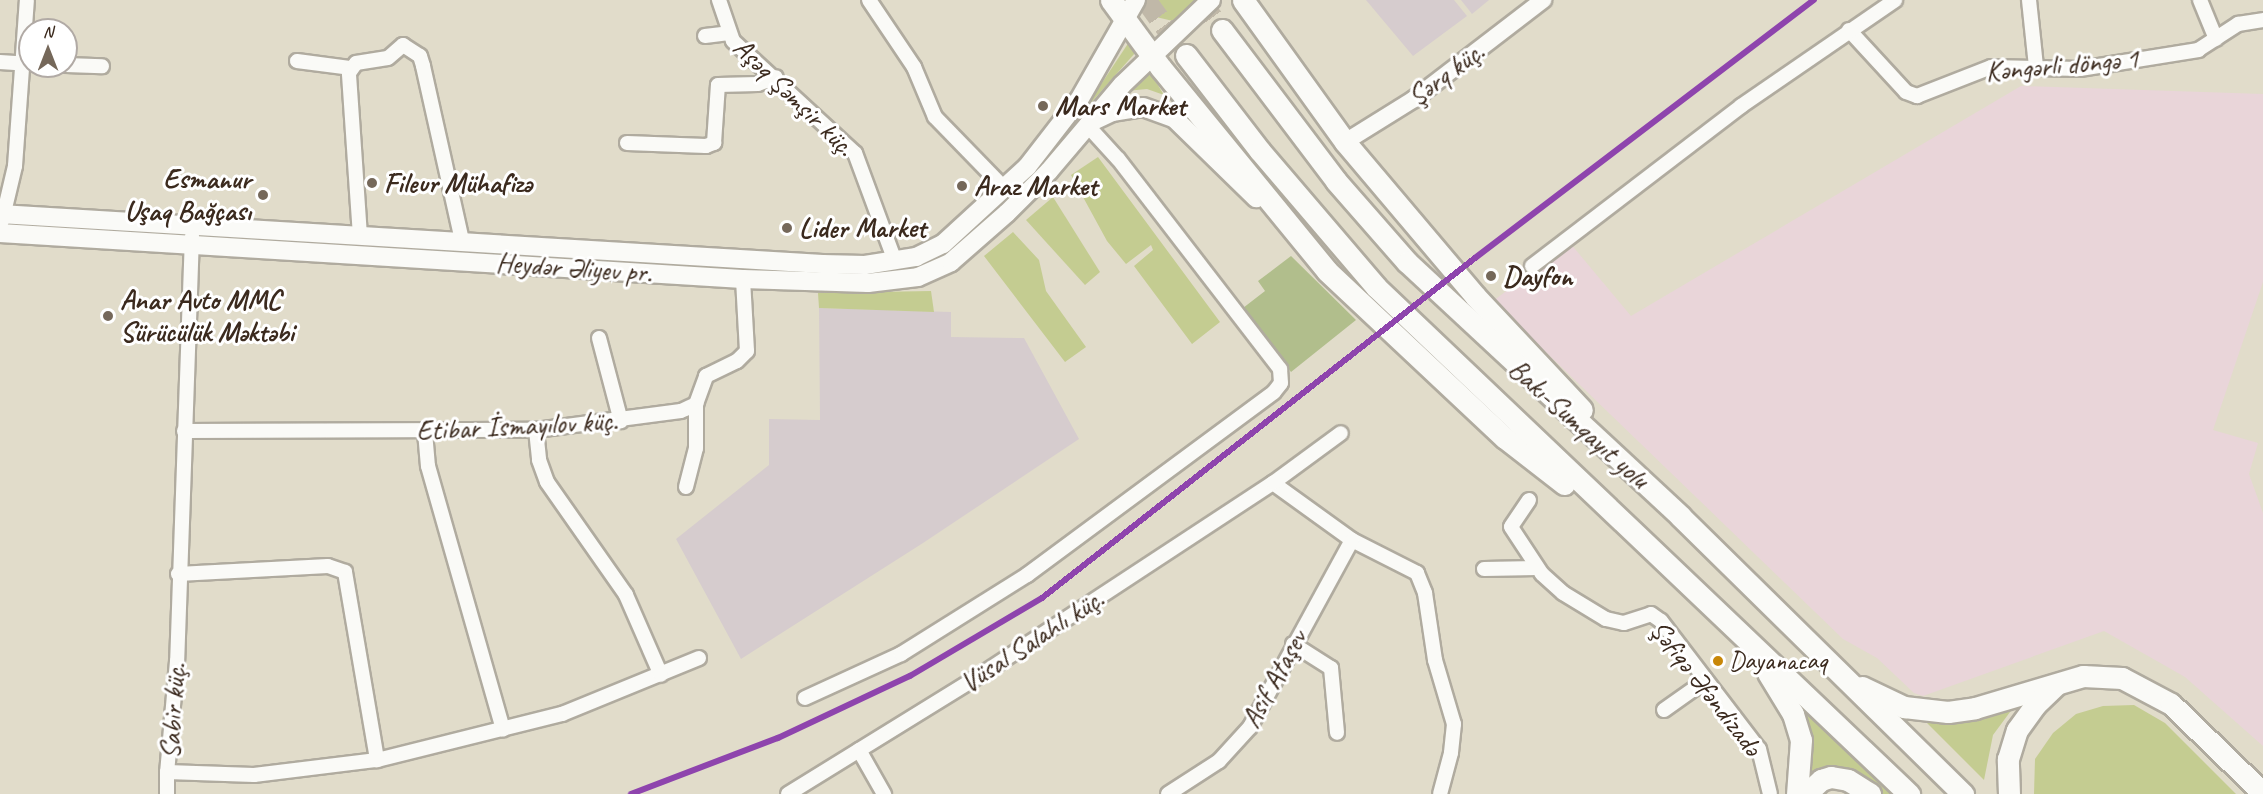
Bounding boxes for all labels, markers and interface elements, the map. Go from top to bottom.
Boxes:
north arrow [18,18,78,78]
text: N [43,22,53,42]
street label: Aşəq Şəmşir küç. [726,31,862,163]
street label: Şərq küç. [1401,35,1491,113]
street label: Kəngərli döngə 1 [1984,42,2140,88]
place label: Mars Market [1055,89,1187,123]
marker: Mars Market [1036,99,1050,113]
place label: Esmanur Uşaq Bağçası [124,162,251,228]
place label: Fileur Mühafizə [384,166,532,200]
place label: Araz Market [974,169,1098,203]
marker: Fileur Mühafizə [365,176,379,190]
marker: Araz Market [955,179,969,193]
marker: Esmanur Uşaq Bağçası [256,188,270,202]
place label: Lider Market [799,211,926,245]
marker: Lider Market [780,221,794,235]
street label: Heydər Əliyev pr. [495,246,653,290]
place label: Dayfon [1503,259,1572,293]
marker: Dayfon [1484,269,1498,283]
place label: Anar Avto MMC Sürücülük Məktəbi [120,283,294,349]
marker: Anar Avto MMC Sürücülük Məktəbi [101,309,115,323]
street label: Bakı-Sumqayıt yolu [1502,352,1656,496]
street label: Etibar İsmayılov küç. [416,404,618,448]
street label: Vüsal Salahlı küç. [954,582,1110,700]
street label: Şəfiqə Əfəndizadə [1643,614,1769,762]
street label: Asif Ataşev [1233,624,1315,734]
place label: Dayanacaq [1729,645,1827,677]
marker: Dayanacaq [1712,655,1724,667]
street label: Sabir küç. [153,662,193,760]

